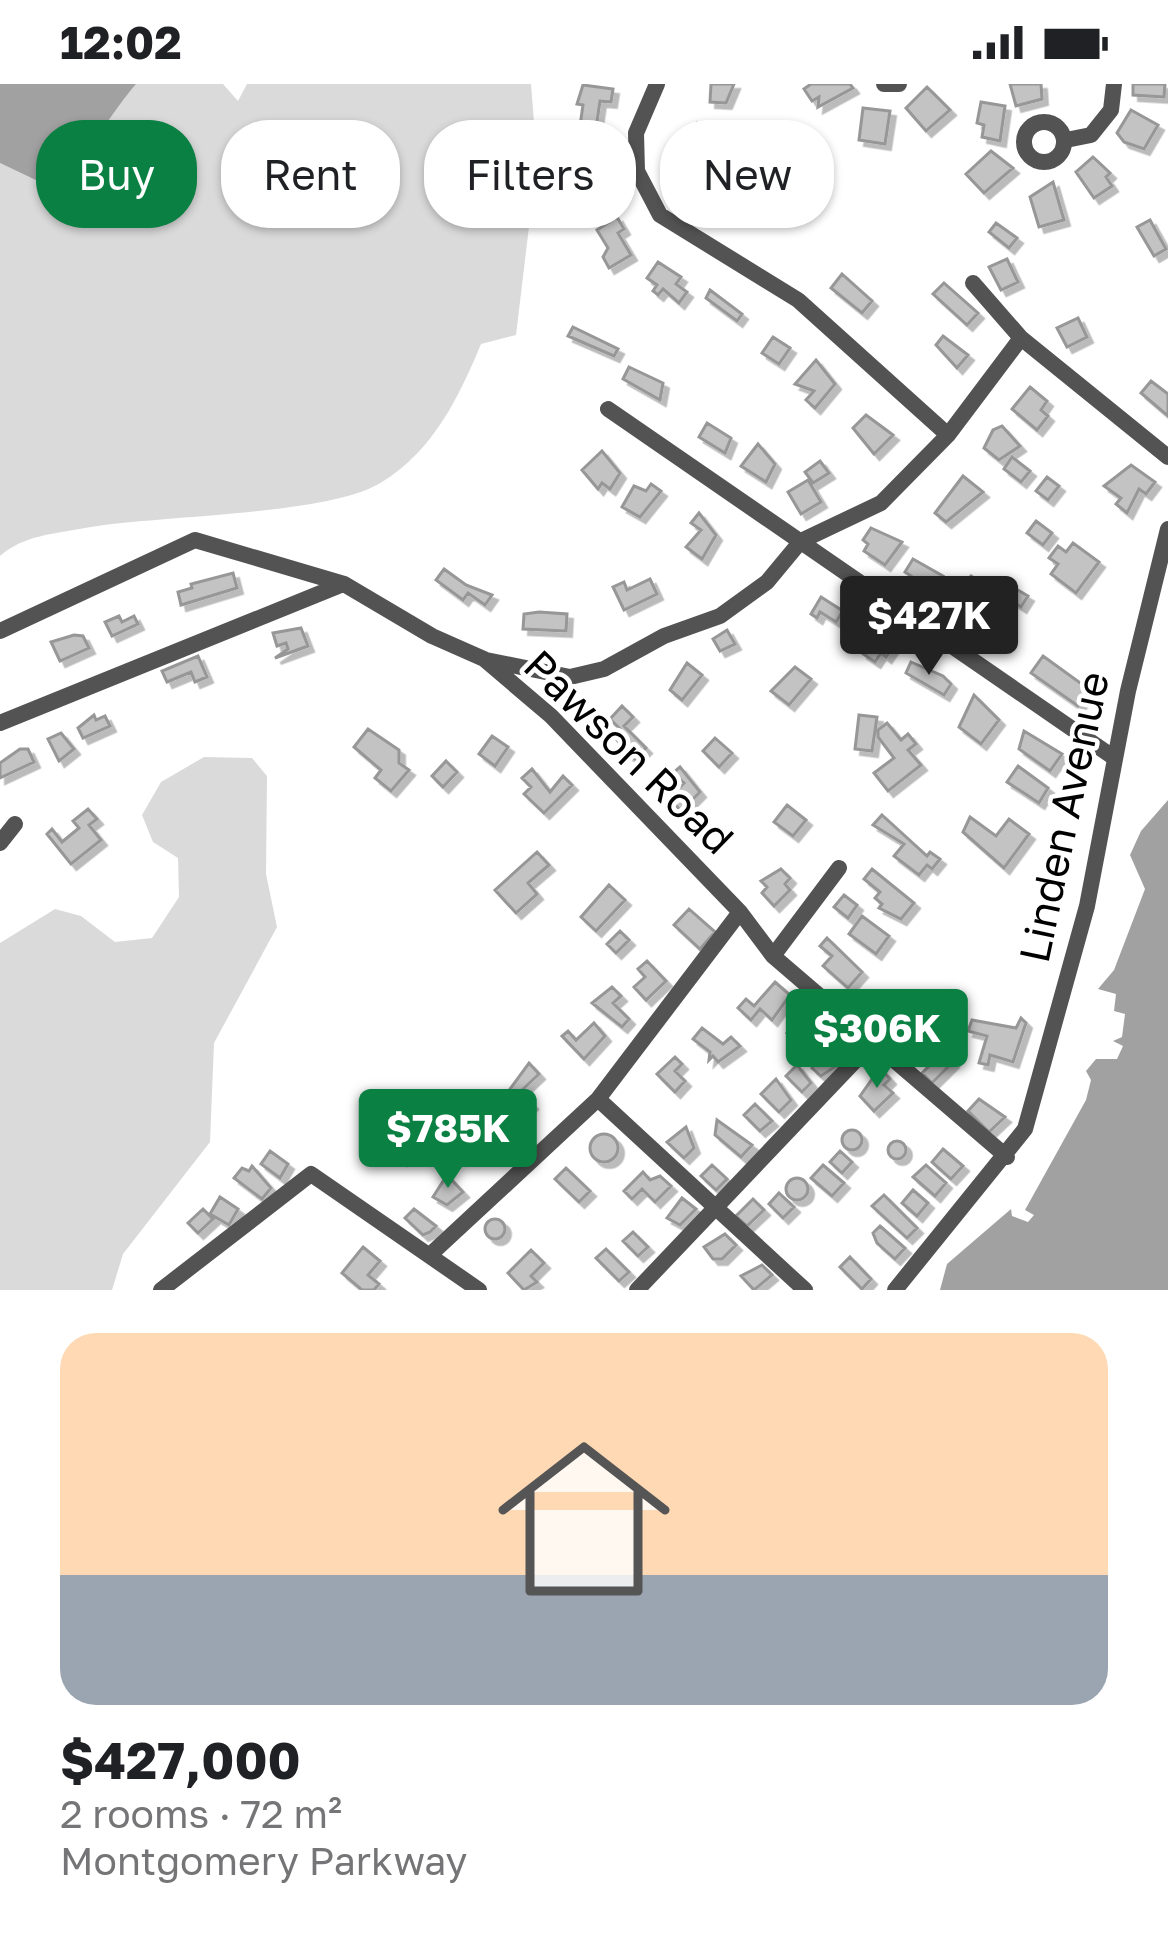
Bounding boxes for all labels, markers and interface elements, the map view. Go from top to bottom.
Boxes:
text: 12:02 [60,15,182,69]
chip: Buy [36,120,197,228]
chip: Rent [221,120,400,228]
chip: Filters [424,120,636,228]
chip: New [660,120,834,228]
pin: $427K [845,576,1013,678]
text: $427K [867,591,991,638]
street label: Pawson Road [515,639,745,863]
street label: Linden Avenue [1008,667,1118,967]
pin: $306K [793,989,961,1091]
text: $306K [813,1004,941,1051]
pin: $785K [364,1089,532,1191]
text: $785K [386,1104,510,1151]
icon: home [476,1411,692,1627]
text: $427,000 [60,1729,301,1790]
text: 2 rooms · 72 m² [60,1790,342,1837]
text: Montgomery Parkway [60,1837,467,1884]

